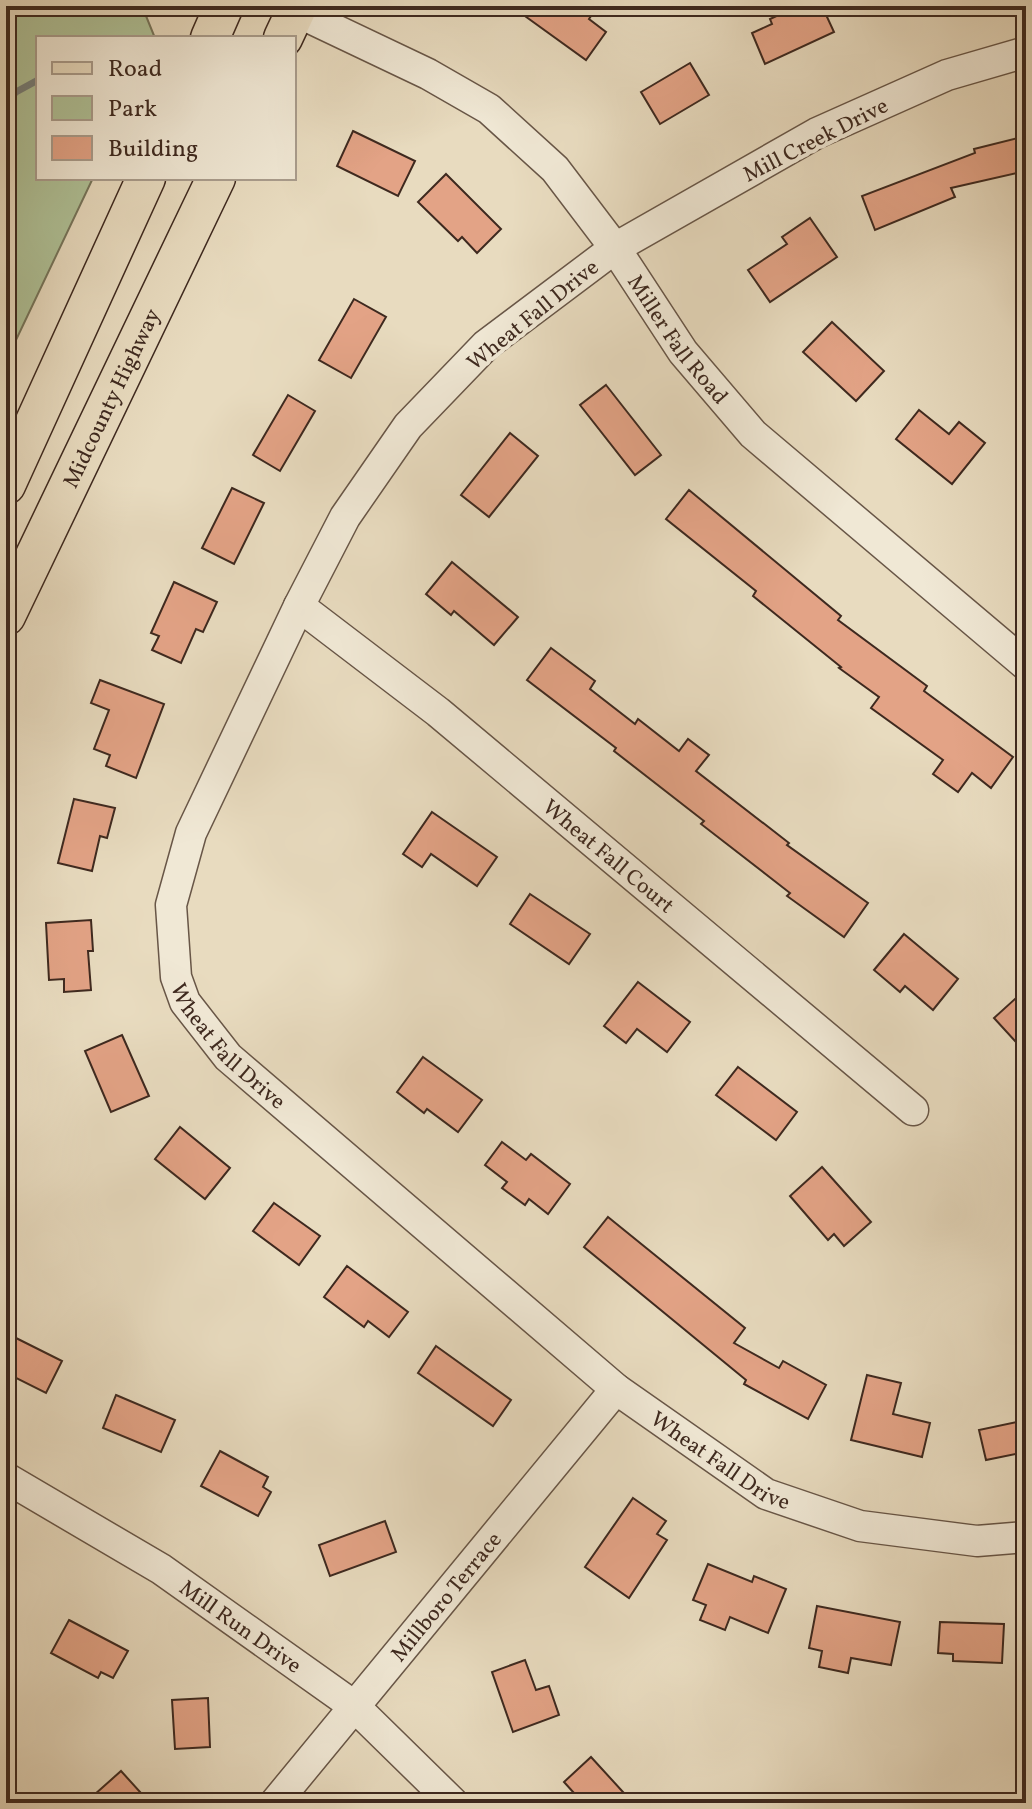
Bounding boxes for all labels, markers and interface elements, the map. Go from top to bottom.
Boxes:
legend [36,36,296,180]
text: Road [108,53,162,87]
street label: Mill Creek Drive [738,91,894,191]
text: Park [108,93,157,127]
text: Building [108,133,198,167]
street label: Wheat Fall Drive [461,253,606,379]
street label: Miller Fall Road [619,269,734,412]
street label: Midcounty Highway [57,304,169,494]
street label: Wheat Fall Court [535,793,680,922]
street label: Wheat Fall Drive [161,979,291,1118]
street label: Wheat Fall Drive [643,1405,794,1519]
street label: Millboro Terrace [384,1526,510,1669]
street label: Mill Run Drive [172,1574,307,1682]

